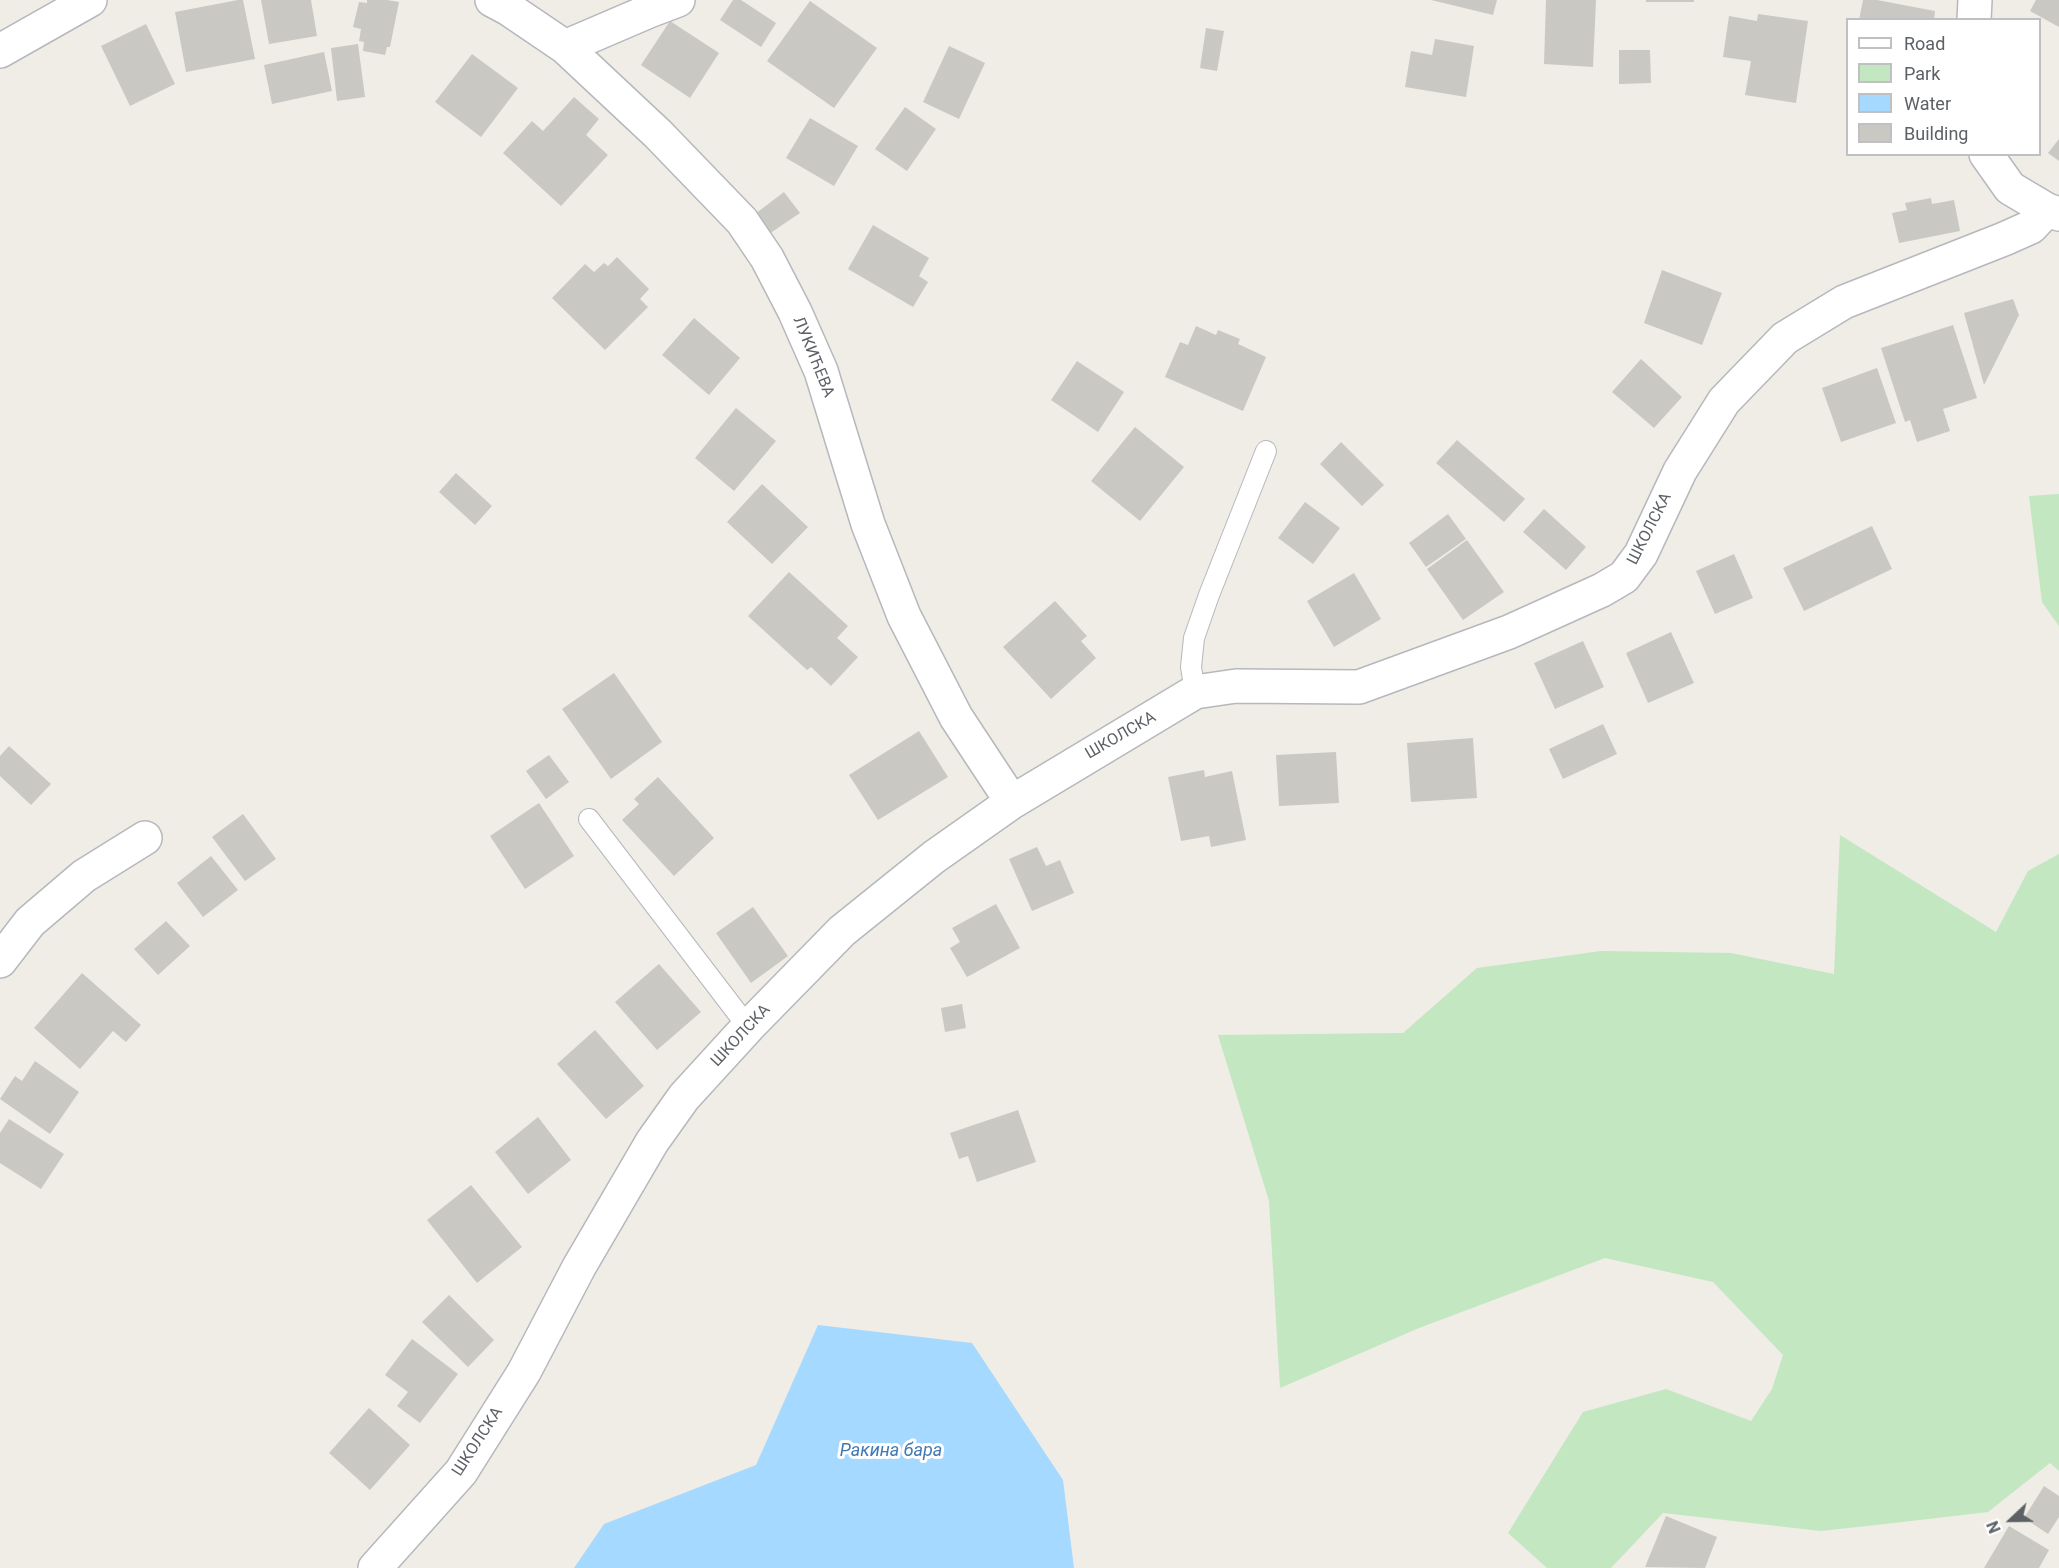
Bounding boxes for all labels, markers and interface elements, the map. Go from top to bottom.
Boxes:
legend [1846,18,2041,156]
text: Road [1904,33,1945,54]
text: Park [1904,63,1940,84]
text: Water [1904,93,1951,114]
text: Building [1904,123,1968,144]
street label: ЛУКИЋЕВА [788,314,838,400]
street label: ШКОЛСКА [1624,490,1676,568]
street label: ШКОЛСКА [1082,708,1160,764]
street label: ШКОЛСКА [707,1001,775,1071]
street label: ШКОЛСКА [449,1404,507,1480]
water label: Ракина бара [840,1440,942,1462]
north arrow [1981,1490,2041,1550]
text: N [1983,1518,2005,1536]

